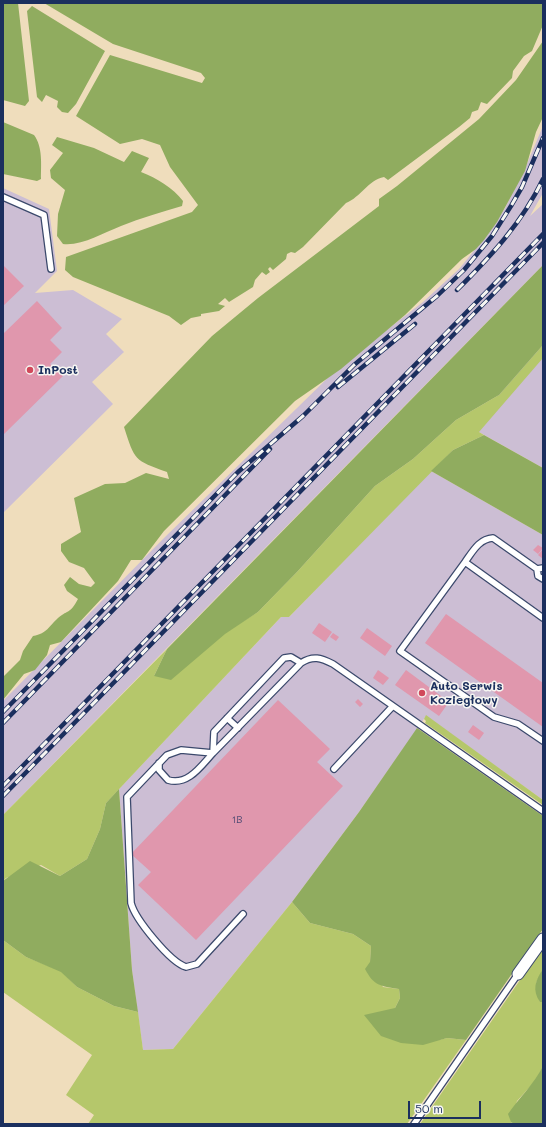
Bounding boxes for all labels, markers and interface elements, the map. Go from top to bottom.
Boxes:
place label: InPost [38,363,78,377]
marker: InPost [25,365,35,375]
place label: Auto Serwis Koziegłowy [430,679,502,707]
marker: Auto Serwis Koziegłowy [417,688,427,698]
house number: 1B [232,814,242,826]
scale bar [410,1093,483,1119]
text: 50 m [415,1100,443,1116]

